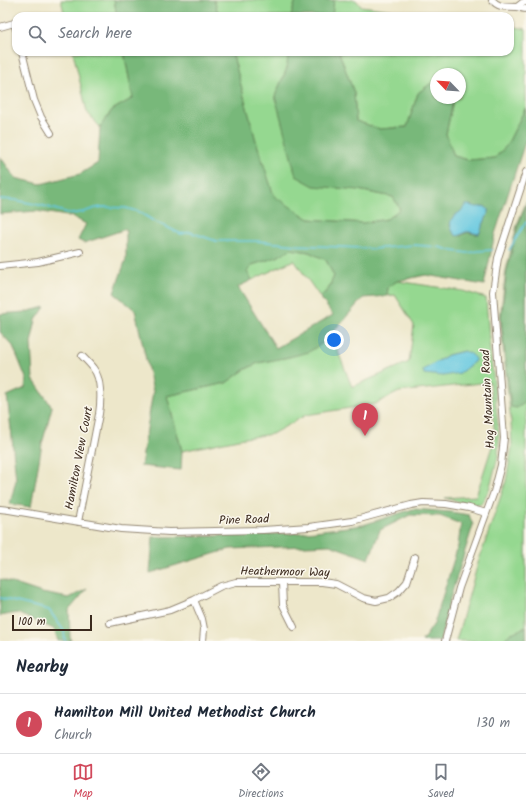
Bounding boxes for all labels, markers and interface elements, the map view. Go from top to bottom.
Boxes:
search box [12,12,514,56]
text: Search here [58,22,132,46]
icon: search [26,23,48,45]
north arrow [430,68,466,104]
your location [324,330,344,350]
street label: Hog Mountain Road [476,348,500,449]
pin: 1 [352,403,378,436]
street label: Hamilton View Court [60,404,98,511]
street label: Pine Road [219,510,270,530]
street label: Heathermoor Way [240,562,330,582]
scale bar [12,613,92,632]
text: 100 m [18,613,46,631]
text: Nearby [16,654,68,681]
text: Hamilton Mill United Methodist Church [54,701,316,725]
text: 1 [27,713,31,734]
text: 130 m [476,713,510,734]
text: Church [54,725,92,746]
tab: Map [72,761,94,803]
tab: Directions [238,761,284,803]
tab: Saved [428,761,454,803]

